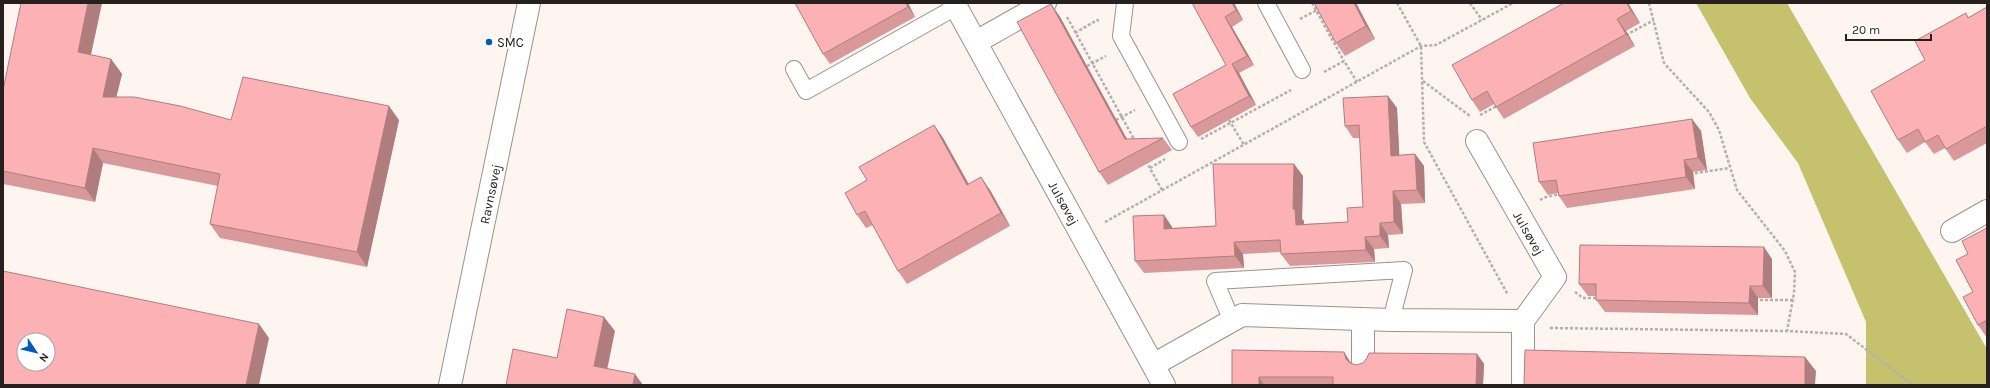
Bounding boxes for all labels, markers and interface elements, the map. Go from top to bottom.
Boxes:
scale bar [1846,16,1931,42]
text: 20 m [1852,23,1880,37]
place label: SMC [497,35,524,50]
marker: SMC [484,37,494,47]
street label: Ravnsøvej [477,163,504,225]
street label: Julsøvej [1045,179,1082,228]
street label: Julsøvej [1510,209,1547,258]
north arrow [16,332,56,372]
text: N [36,350,51,364]

